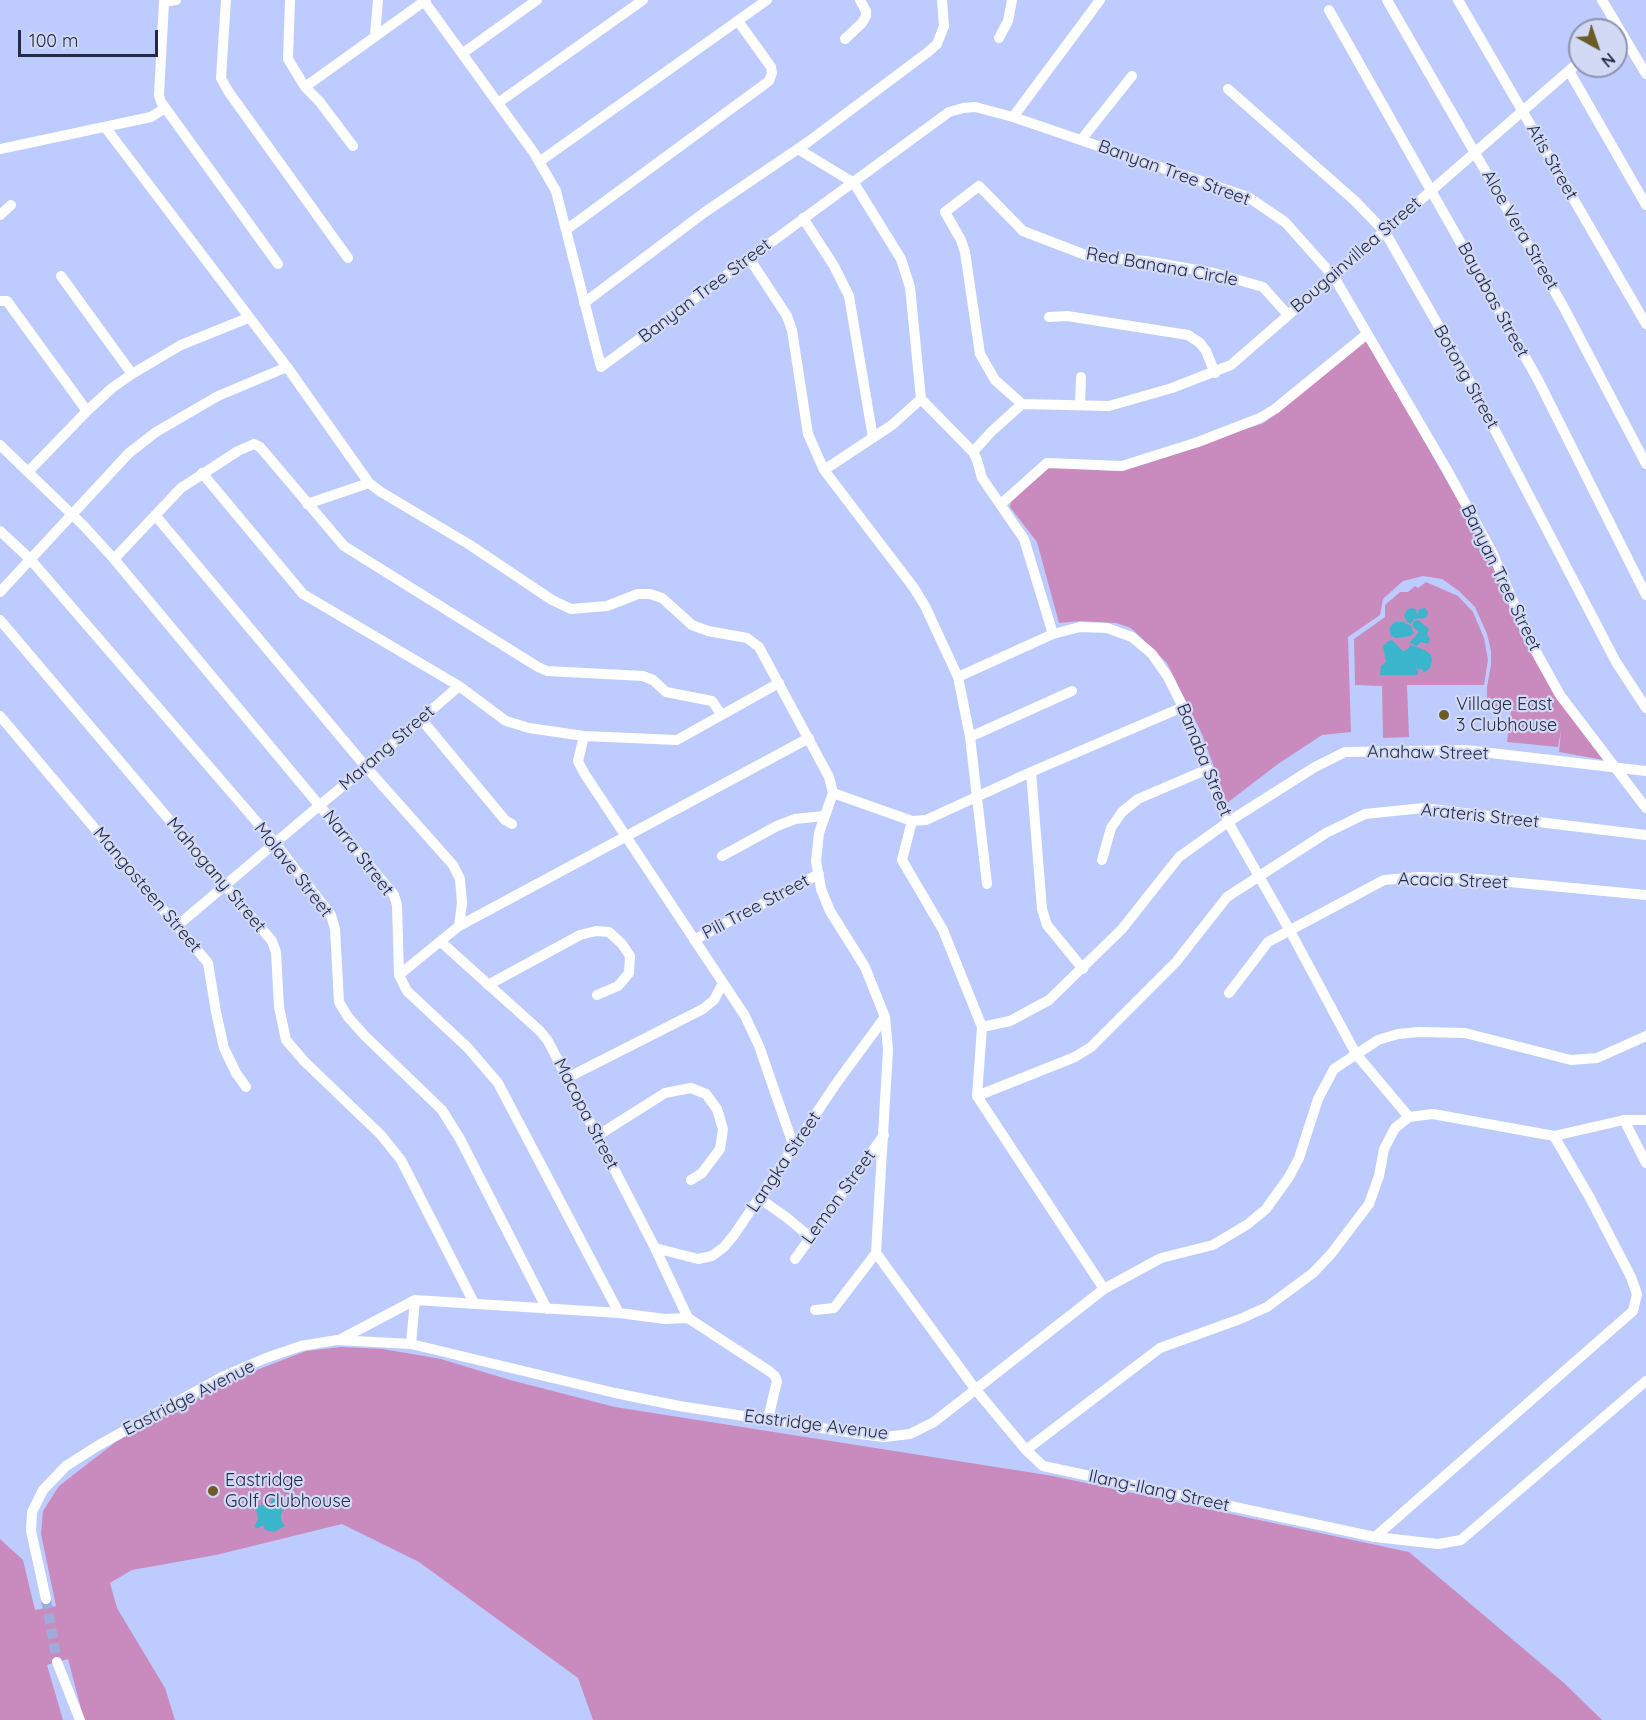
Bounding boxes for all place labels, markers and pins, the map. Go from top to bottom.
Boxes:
place label: Village East 3 Clubhouse [1456,694,1557,736]
marker: Village East 3 Clubhouse [1437,708,1451,722]
place label: Eastridge Golf Clubhouse [225,1470,351,1512]
marker: Eastridge Golf Clubhouse [206,1484,220,1498]

